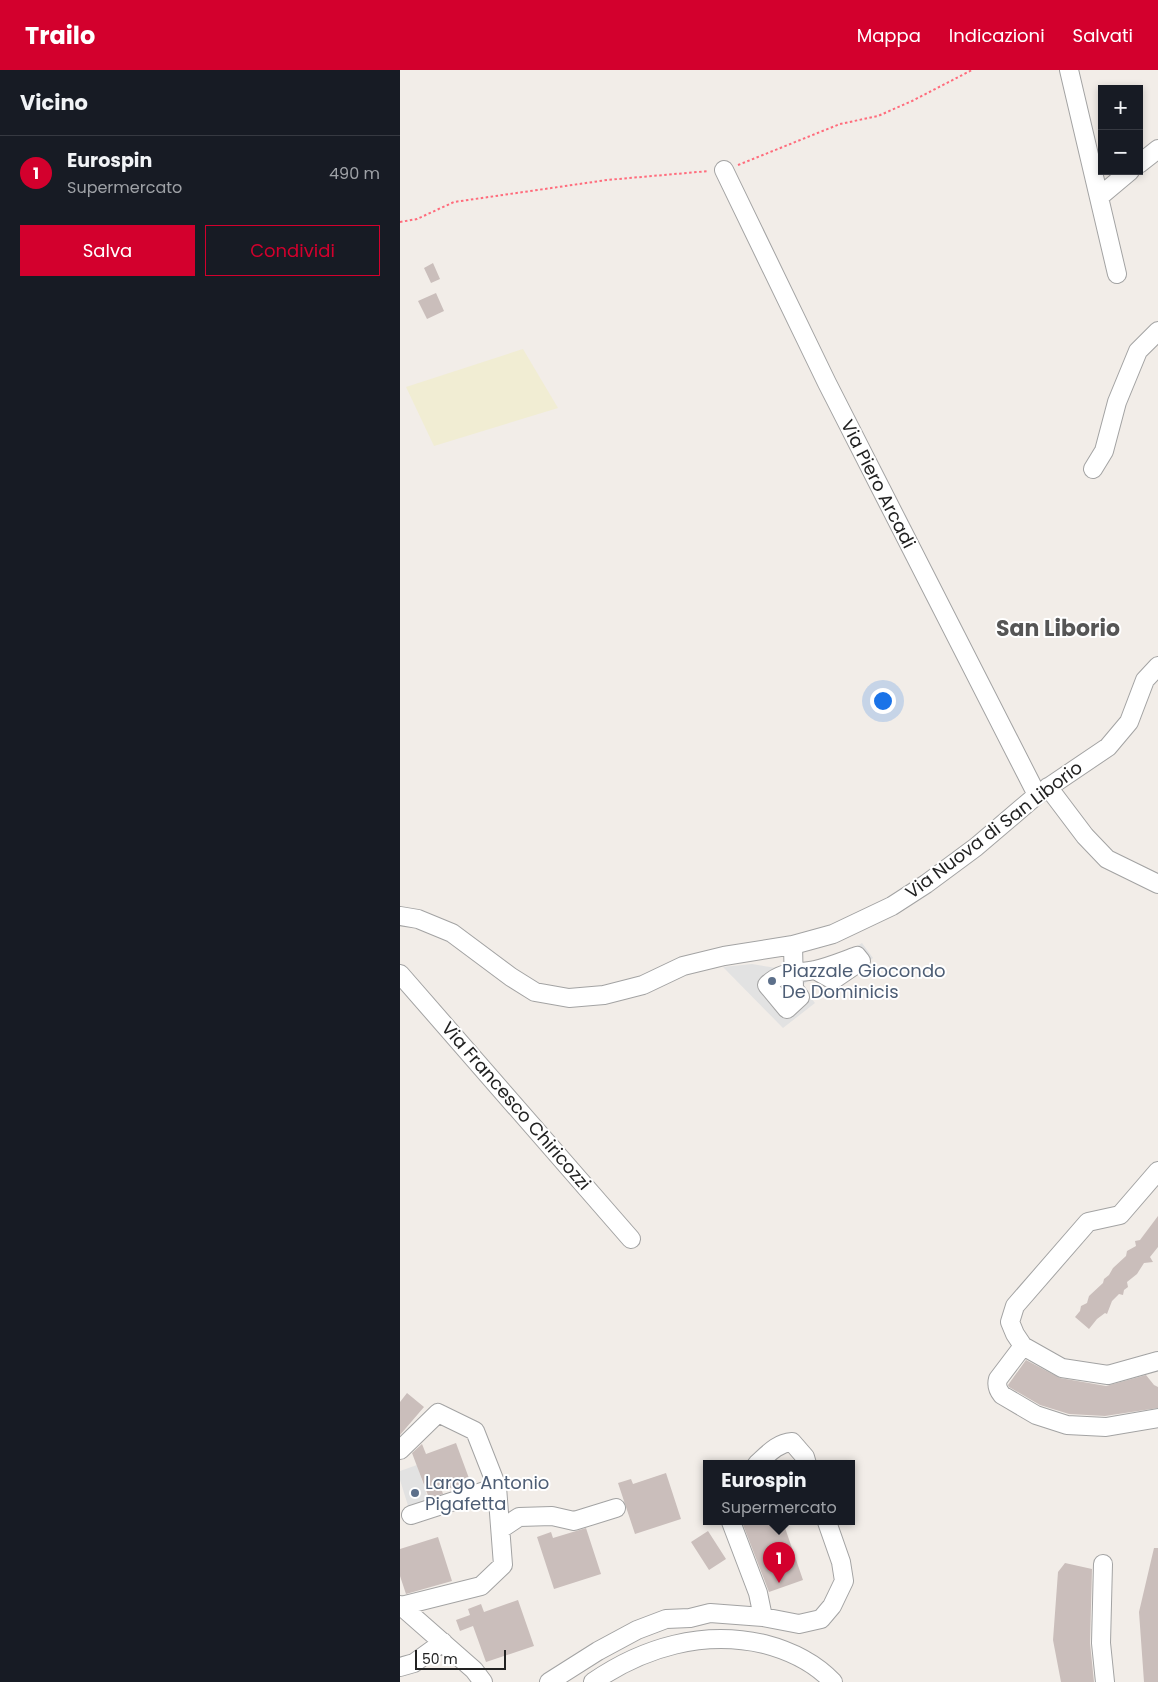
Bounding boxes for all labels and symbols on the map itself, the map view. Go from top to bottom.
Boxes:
street label: Via Piero Arcadi [835,415,922,552]
district label: San Liborio [996,613,1120,644]
your location [870,688,896,714]
street label: Via Nuova di San Liborio [900,755,1087,904]
place label: Piazzale Giocondo De Dominicis [782,958,946,1004]
marker: Piazzale Giocondo De Dominicis [766,975,778,987]
street label: Via Francesco Chiricozzi [436,1016,597,1195]
place label: Largo Antonio Pigafetta [425,1470,549,1516]
marker: Largo Antonio Pigafetta [409,1487,421,1499]
pin: 1 [763,1542,795,1583]
scale bar [415,1647,506,1670]

